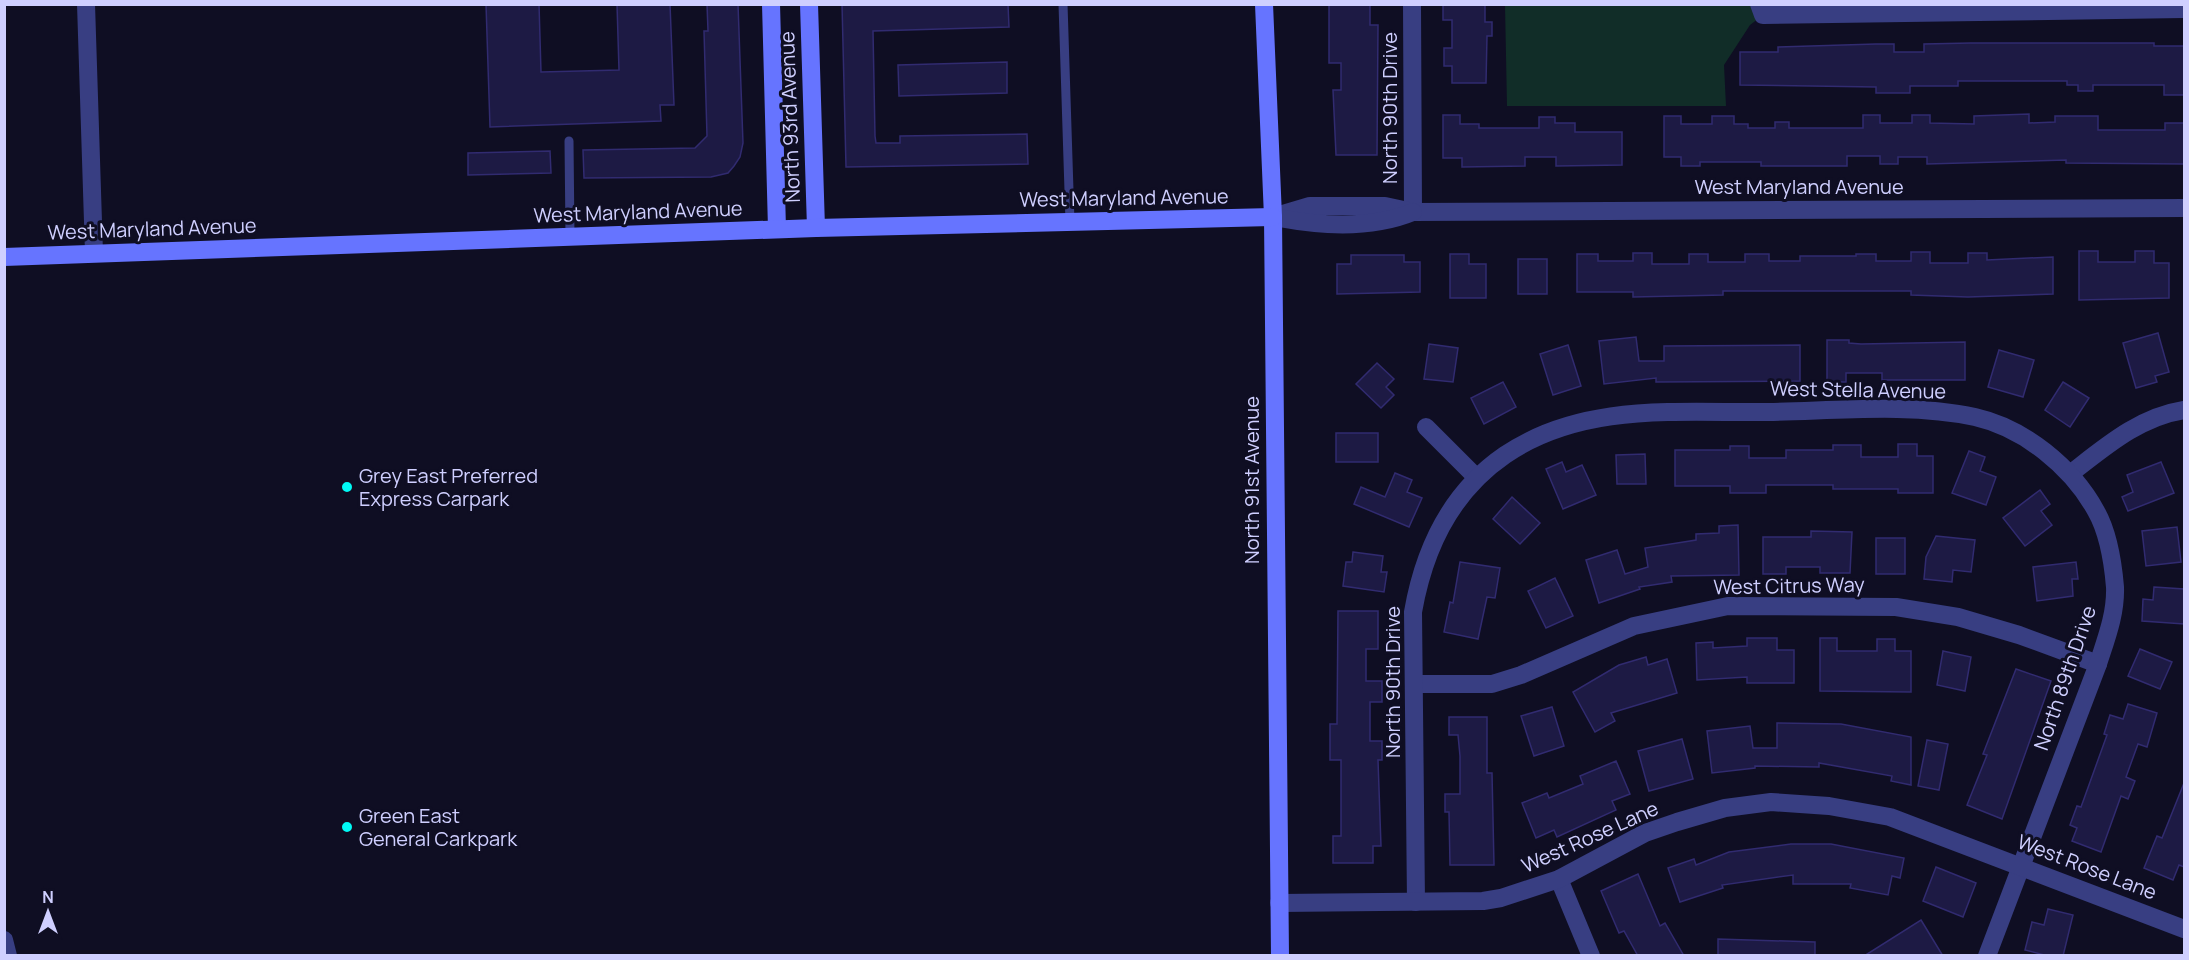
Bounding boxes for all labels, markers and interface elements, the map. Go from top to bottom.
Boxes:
street label: North 93rd Avenue [773,31,806,203]
street label: North 90th Drive [1376,32,1403,184]
street label: West Maryland Avenue [1694,173,1904,200]
street label: West Maryland Avenue [1019,182,1229,213]
street label: West Maryland Avenue [533,194,743,229]
street label: West Maryland Avenue [47,211,257,246]
street label: West Stella Avenue [1770,374,1946,405]
street label: North 91st Avenue [1238,396,1265,564]
place label: Grey East Preferred Express Carpark [359,462,538,512]
marker: Grey East Preferred Express Carpark [340,480,354,494]
street label: West Citrus Way [1713,571,1865,600]
street label: North 89th Drive [2027,602,2102,754]
street label: North 90th Drive [1379,606,1406,758]
street label: West Rose Lane [1517,794,1662,879]
place label: Green East General Carkpark [359,802,518,852]
marker: Green East General Carkpark [340,820,354,834]
street label: West Rose Lane [2014,828,2161,905]
north arrow [18,882,78,942]
text: N [42,886,54,908]

